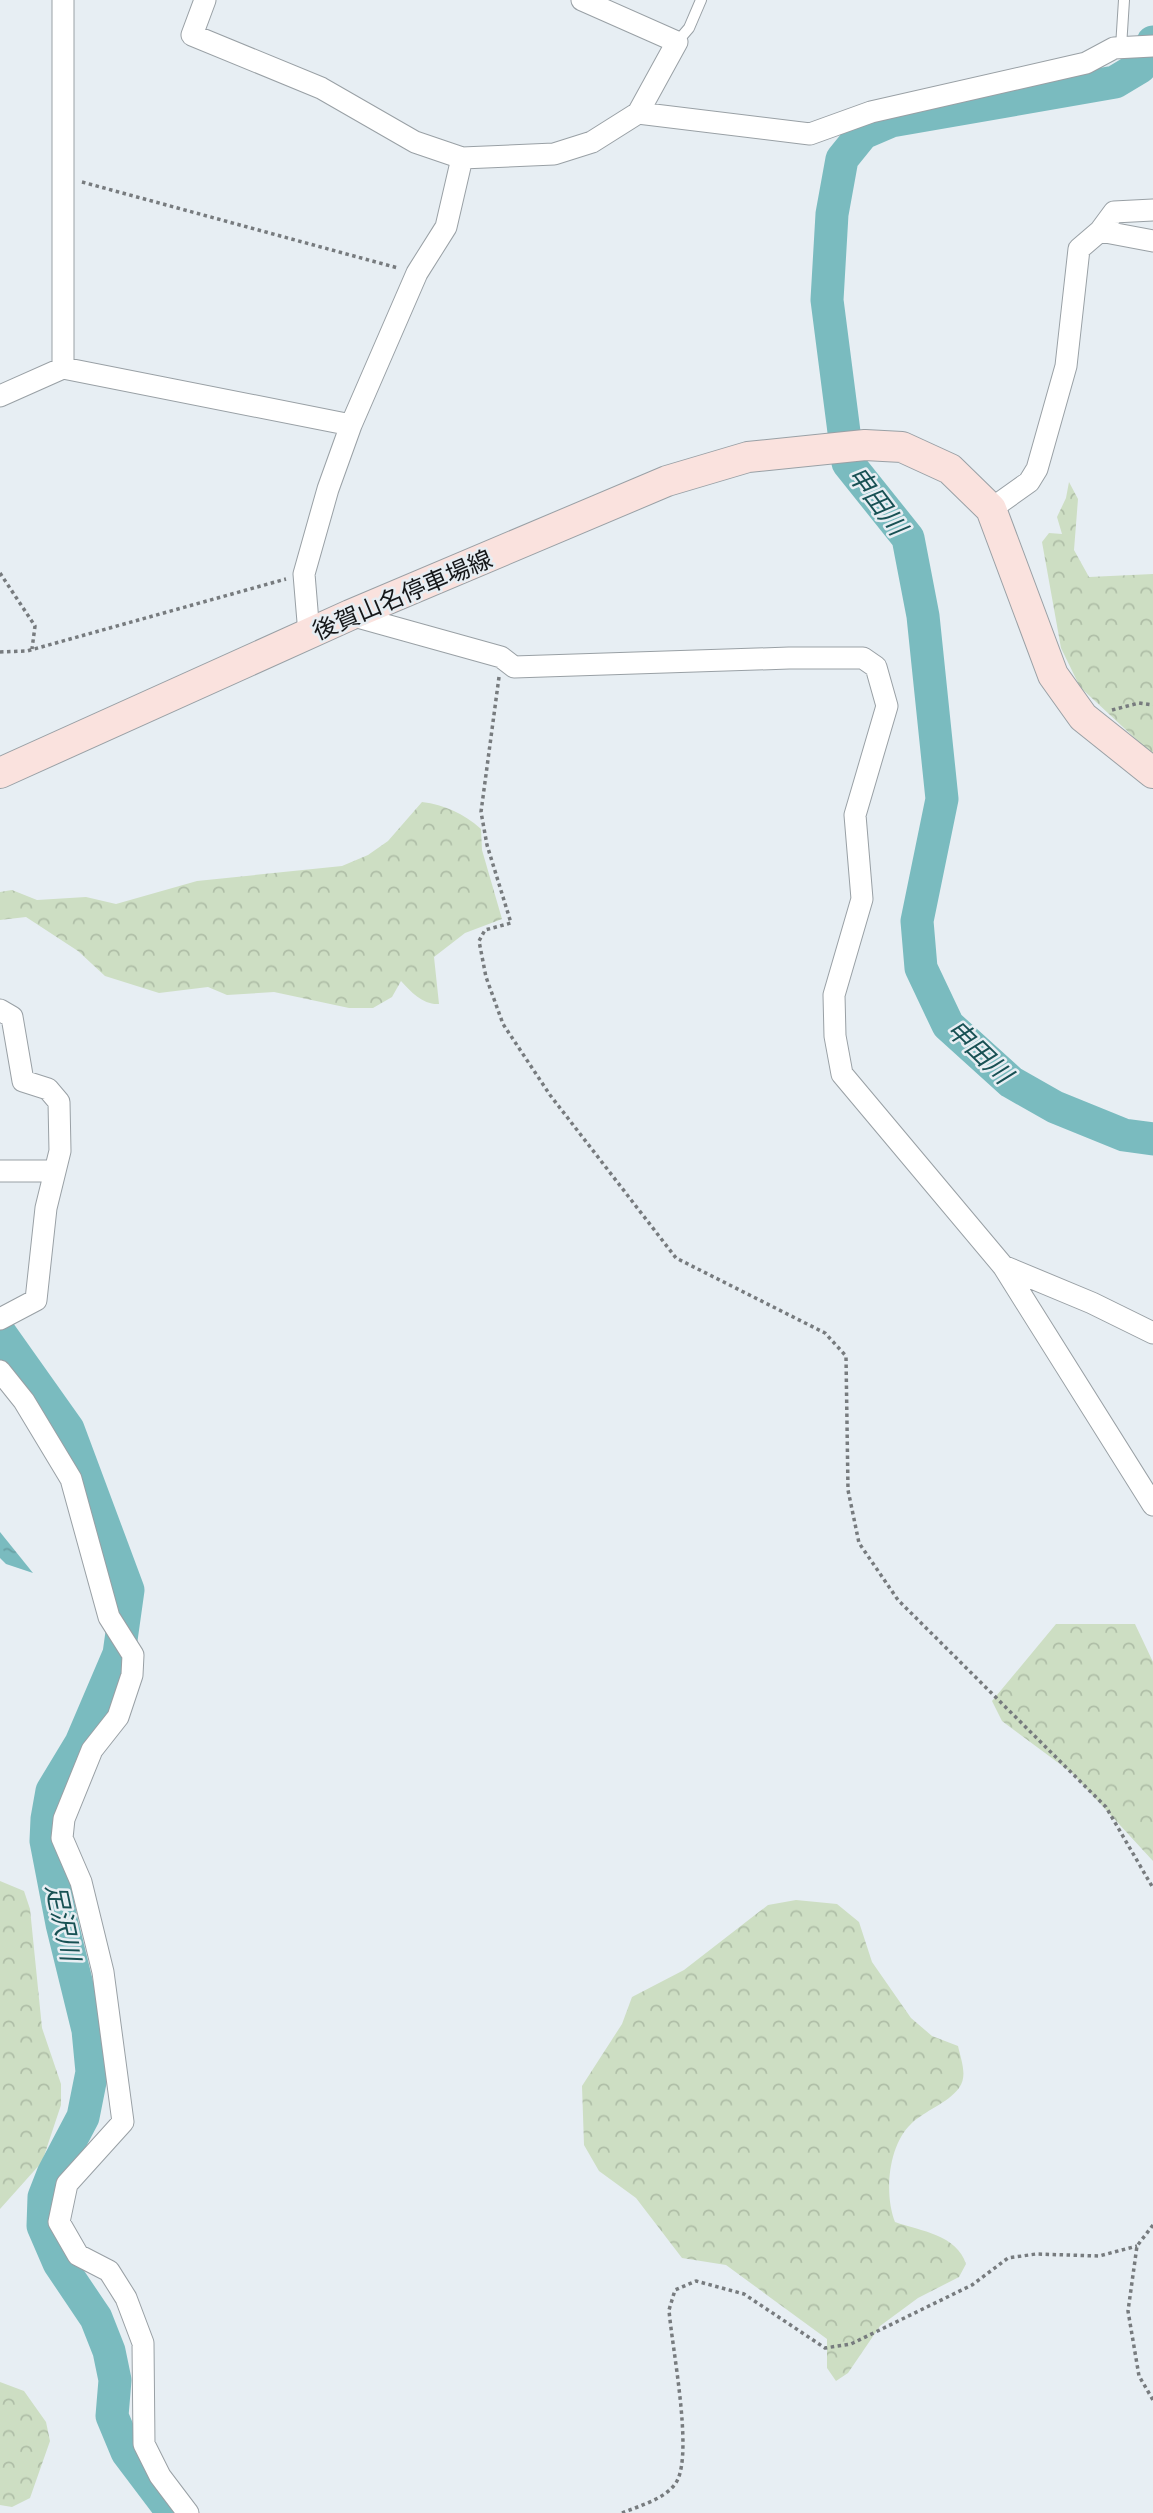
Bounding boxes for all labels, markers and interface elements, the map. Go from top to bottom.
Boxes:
water label: 申田川 [840,458,918,544]
street label: 後賀山名停車場線 [307,541,497,647]
water label: 申田川 [939,1011,1023,1093]
water label: 足沢川 [38,1880,90,1967]

